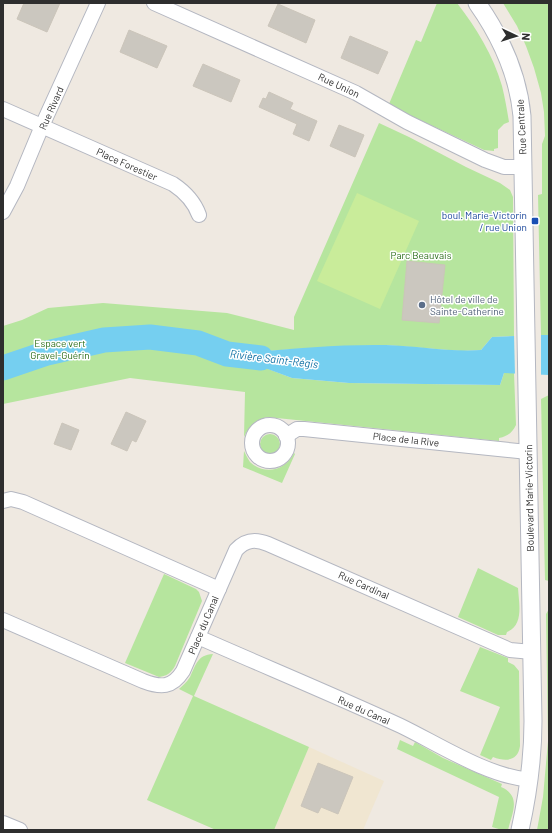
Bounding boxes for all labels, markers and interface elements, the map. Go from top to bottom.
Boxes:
north arrow [496,16,536,56]
text: N [520,33,533,41]
street label: Rue Union [316,70,362,100]
street label: Rue Rivard [36,84,66,132]
street label: Rue Centrale [514,99,528,155]
street label: Place Forestier [95,145,160,183]
place label: boul. Marie-Victorin / rue Union [442,209,527,233]
marker: boul. Marie-Victorin / rue Union [530,216,540,226]
park label: Parc Beauvais [391,249,452,261]
place label: Hôtel de ville de Sainte-Catherine [430,293,504,317]
marker: Hôtel de ville de Sainte-Catherine [417,300,427,310]
park label: Espace vert Gravel-Guérin [30,337,90,361]
water label: Rivière Saint-Régis [229,347,319,370]
street label: Place de la Rive [372,430,440,448]
street label: Boulevard Marie-Victorin [522,444,536,552]
street label: Rue Cardinal [337,568,391,602]
street label: Place du Canal [185,594,221,656]
street label: Rue du Canal [336,693,392,727]

